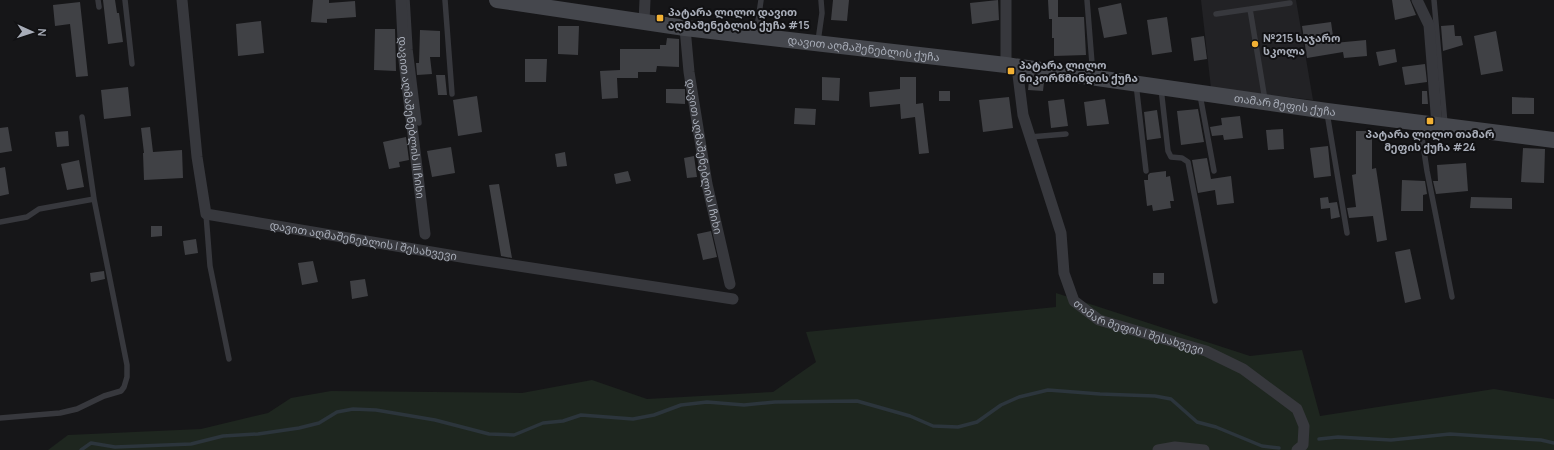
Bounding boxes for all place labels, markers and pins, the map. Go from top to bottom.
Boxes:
place label: პატარა ლილო დავით აღმაშენებლის ქუჩა #15 [668,4,810,32]
marker: პატარა ლილო დავით აღმაშენებლის ქუჩა #15 [655,13,665,23]
place label: №215 საჯარო სკოლა [1263,30,1340,58]
marker: №215 საჯარო სკოლა [1250,39,1260,49]
place label: პატარა ლილო ნიკორწმინდის ქუჩა [1019,57,1138,85]
marker: პატარა ლილო ნიკორწმინდის ქუჩა [1006,66,1016,76]
marker: პატარა ლილო თამარ მეფის ქუჩა #24 [1425,116,1435,126]
place label: პატარა ლილო თამარ მეფის ქუჩა #24 [1366,126,1494,154]

